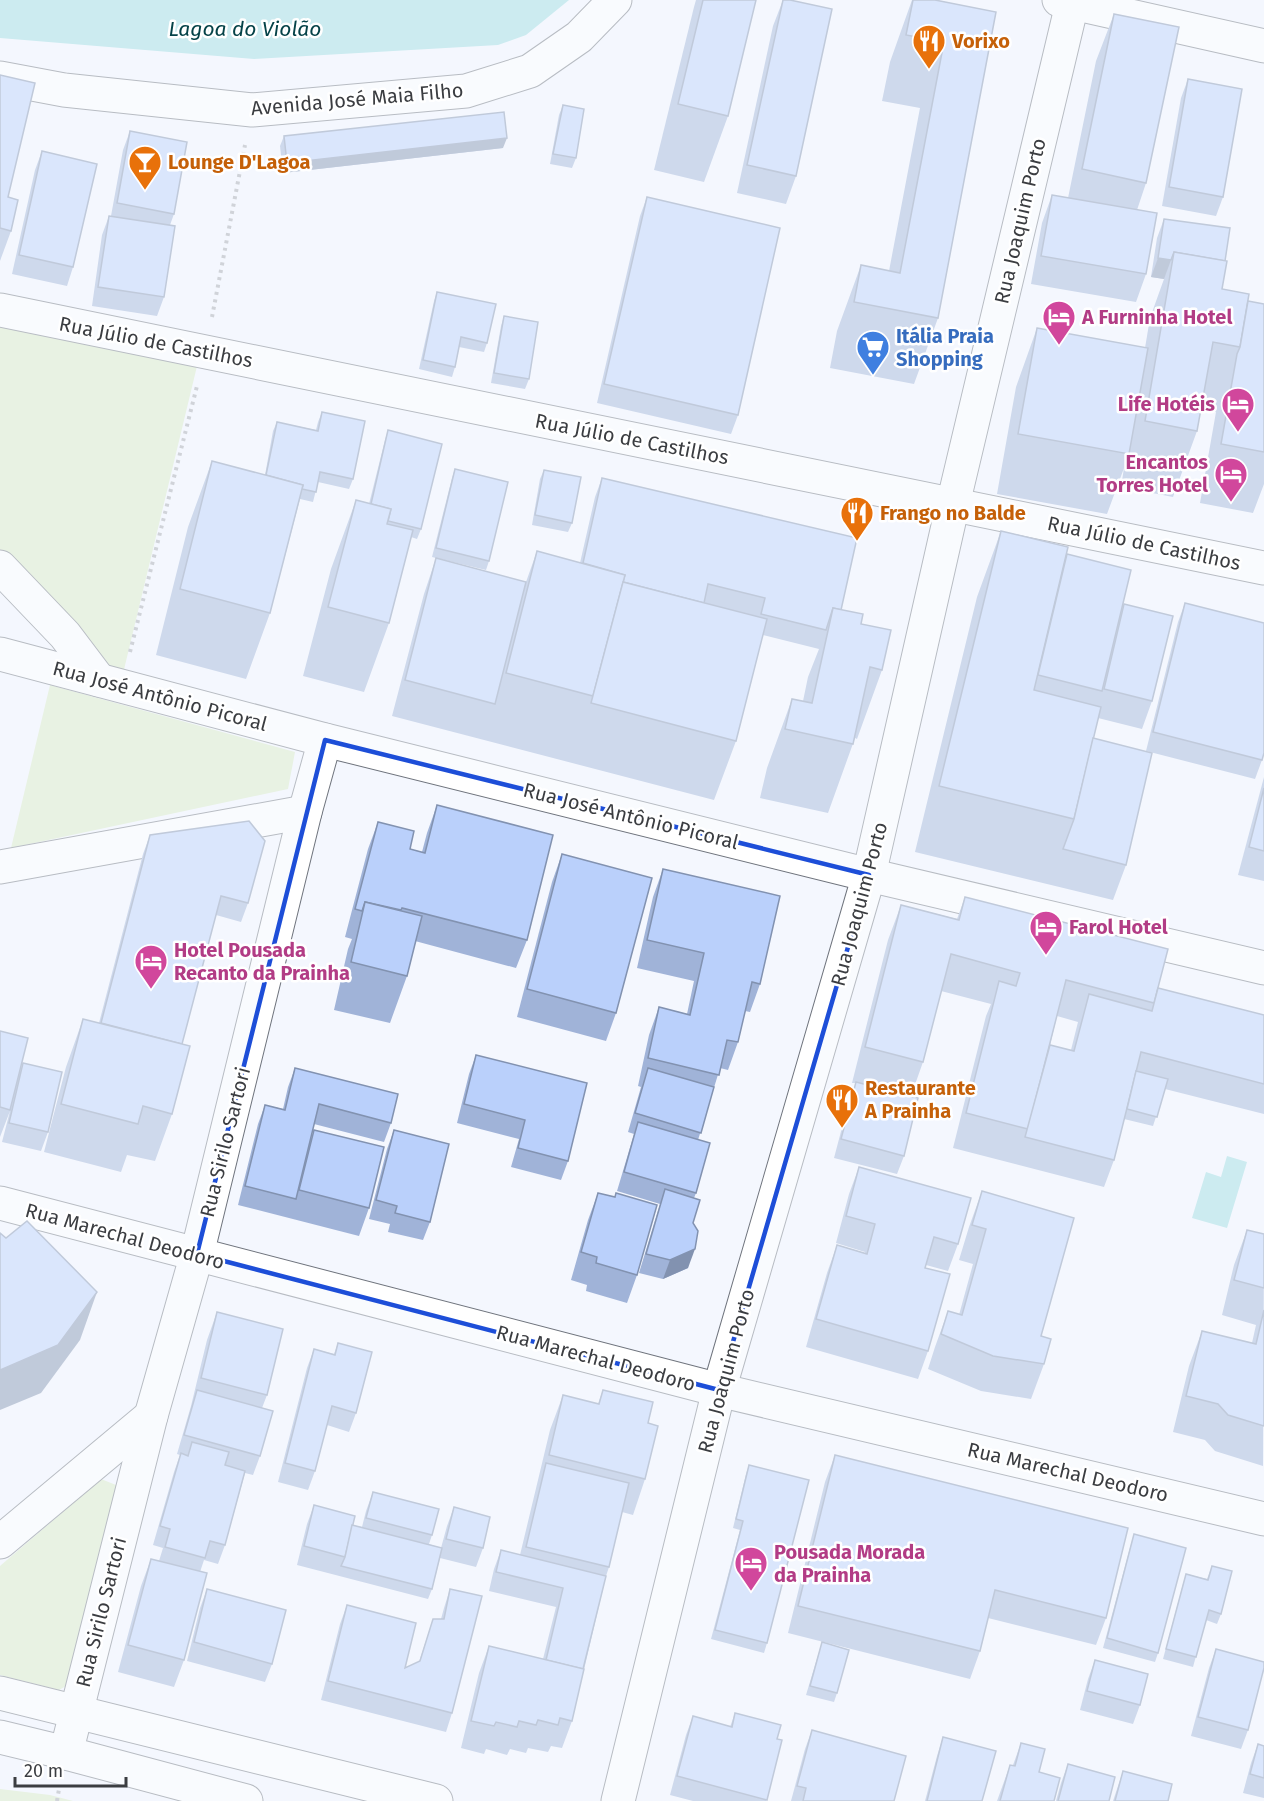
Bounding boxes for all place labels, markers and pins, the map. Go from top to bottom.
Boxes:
restaurant icon: Vorixo [911,23,947,70]
place label: Vorixo [951,29,1010,53]
bar icon: Lounge D'Lagoa [127,144,163,191]
place label: Lounge D'Lagoa [168,150,310,174]
hotel icon: A Furninha Hotel [1041,299,1077,346]
place label: A Furninha Hotel [1081,305,1232,329]
place label: Itália Praia Shopping [896,324,994,371]
supermarket icon: Itália Praia Shopping [855,329,891,376]
hotel icon: Life Hotéis [1220,386,1256,433]
place label: Life Hotéis [1118,392,1215,416]
place label: Encantos Torres Hotel [1096,450,1208,497]
hotel icon: Encantos Torres Hotel [1213,456,1249,503]
restaurant icon: Frango no Balde [839,495,875,542]
place label: Frango no Balde [880,501,1026,525]
hotel icon: Farol Hotel [1028,909,1064,956]
place label: Farol Hotel [1069,915,1168,939]
place label: Hotel Pousada Recanto da Prainha [174,938,350,985]
hotel icon: Hotel Pousada Recanto da Prainha [133,943,169,990]
place label: Restaurante A Prainha [864,1076,976,1123]
restaurant icon: Restaurante A Prainha [824,1082,860,1129]
place label: Pousada Morada da Prainha [774,1540,925,1587]
hotel icon: Pousada Morada da Prainha [733,1545,769,1592]

